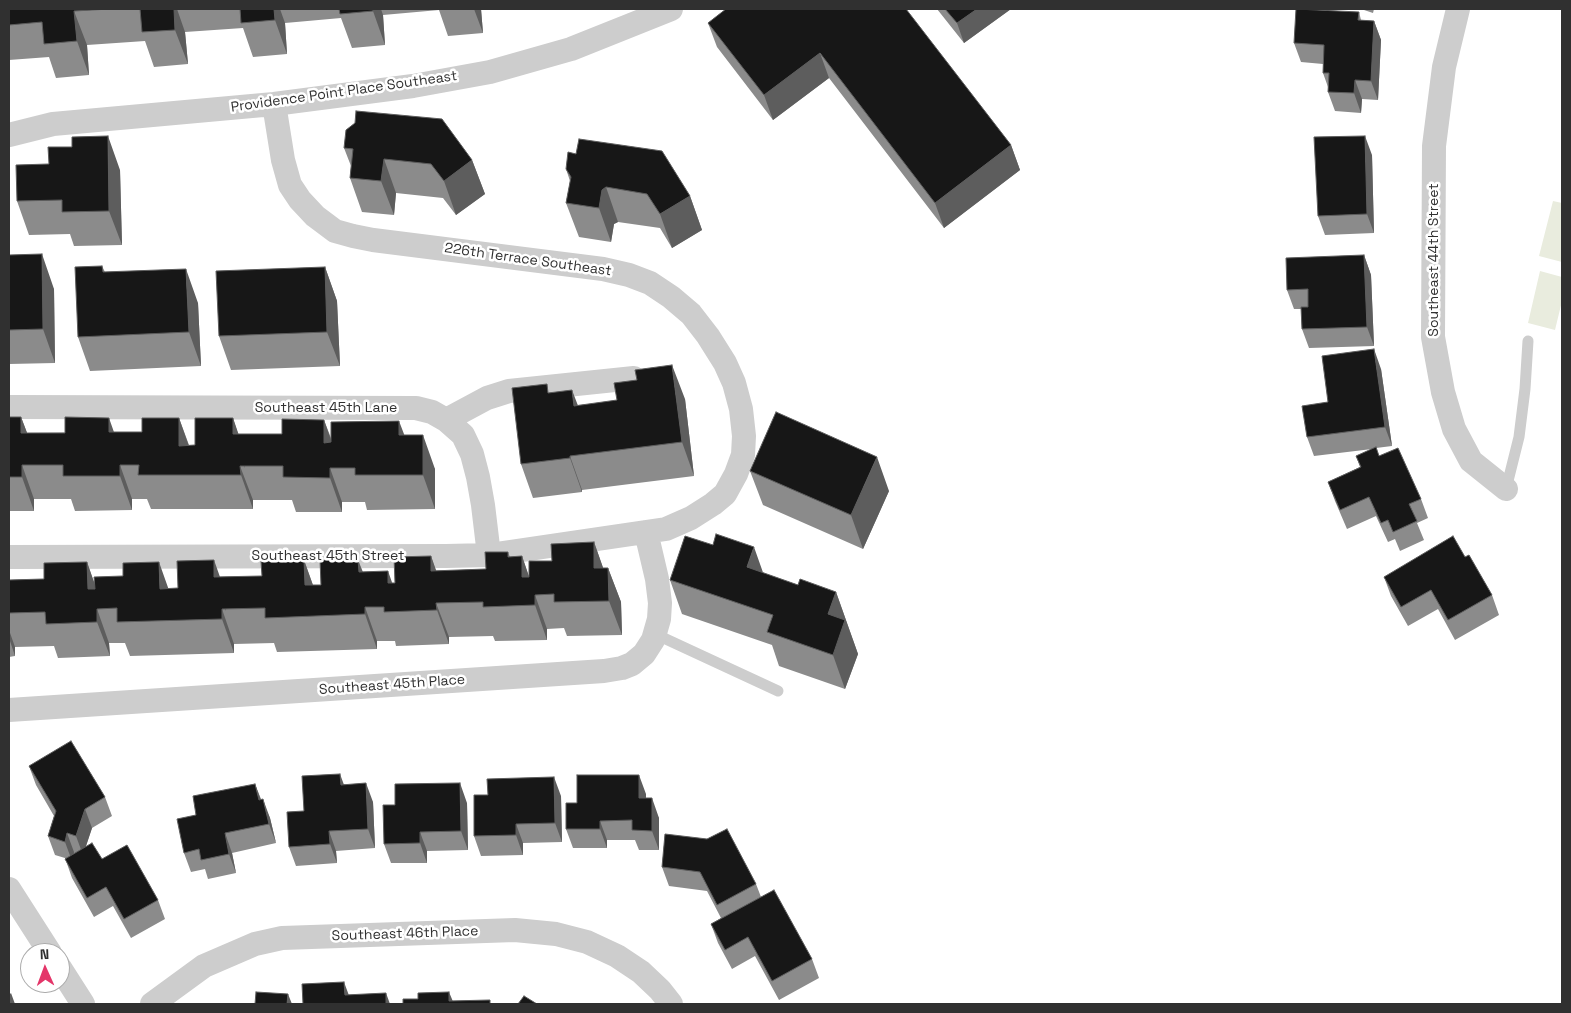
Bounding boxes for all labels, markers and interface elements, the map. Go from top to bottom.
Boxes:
street label: Providence Point Place Southeast [230,68,458,116]
street label: Southeast 44th Street [1426,183,1442,337]
street label: 226th Terrace Southeast [443,240,613,280]
street label: Southeast 45th Lane [255,400,397,416]
street label: Southeast 45th Street [252,548,404,564]
street label: Southeast 45th Place [318,672,466,698]
street label: Southeast 46th Place [331,923,479,945]
north arrow [20,943,70,993]
text: N [39,945,50,963]

